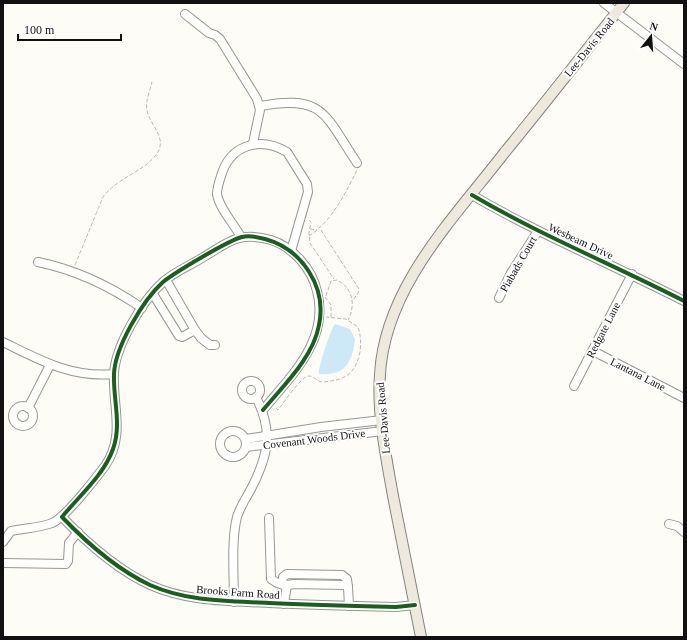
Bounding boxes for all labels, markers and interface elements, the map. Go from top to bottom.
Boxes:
street label: Lee-Davis Road [562,15,617,79]
scale bar [18,16,121,42]
north arrow [631,16,671,56]
text: N [648,20,660,33]
text: 100 m [24,23,55,37]
street label: Wesbeam Drive [547,221,615,261]
street label: Piabads Court [497,234,539,294]
street label: Redgate Lane [584,300,622,360]
street label: Lantana Lane [608,355,668,393]
street label: Lee-Davis Road [374,381,392,454]
street label: Covenant Woods Drive [262,427,366,451]
street label: Brooks Farm Road [196,583,281,601]

